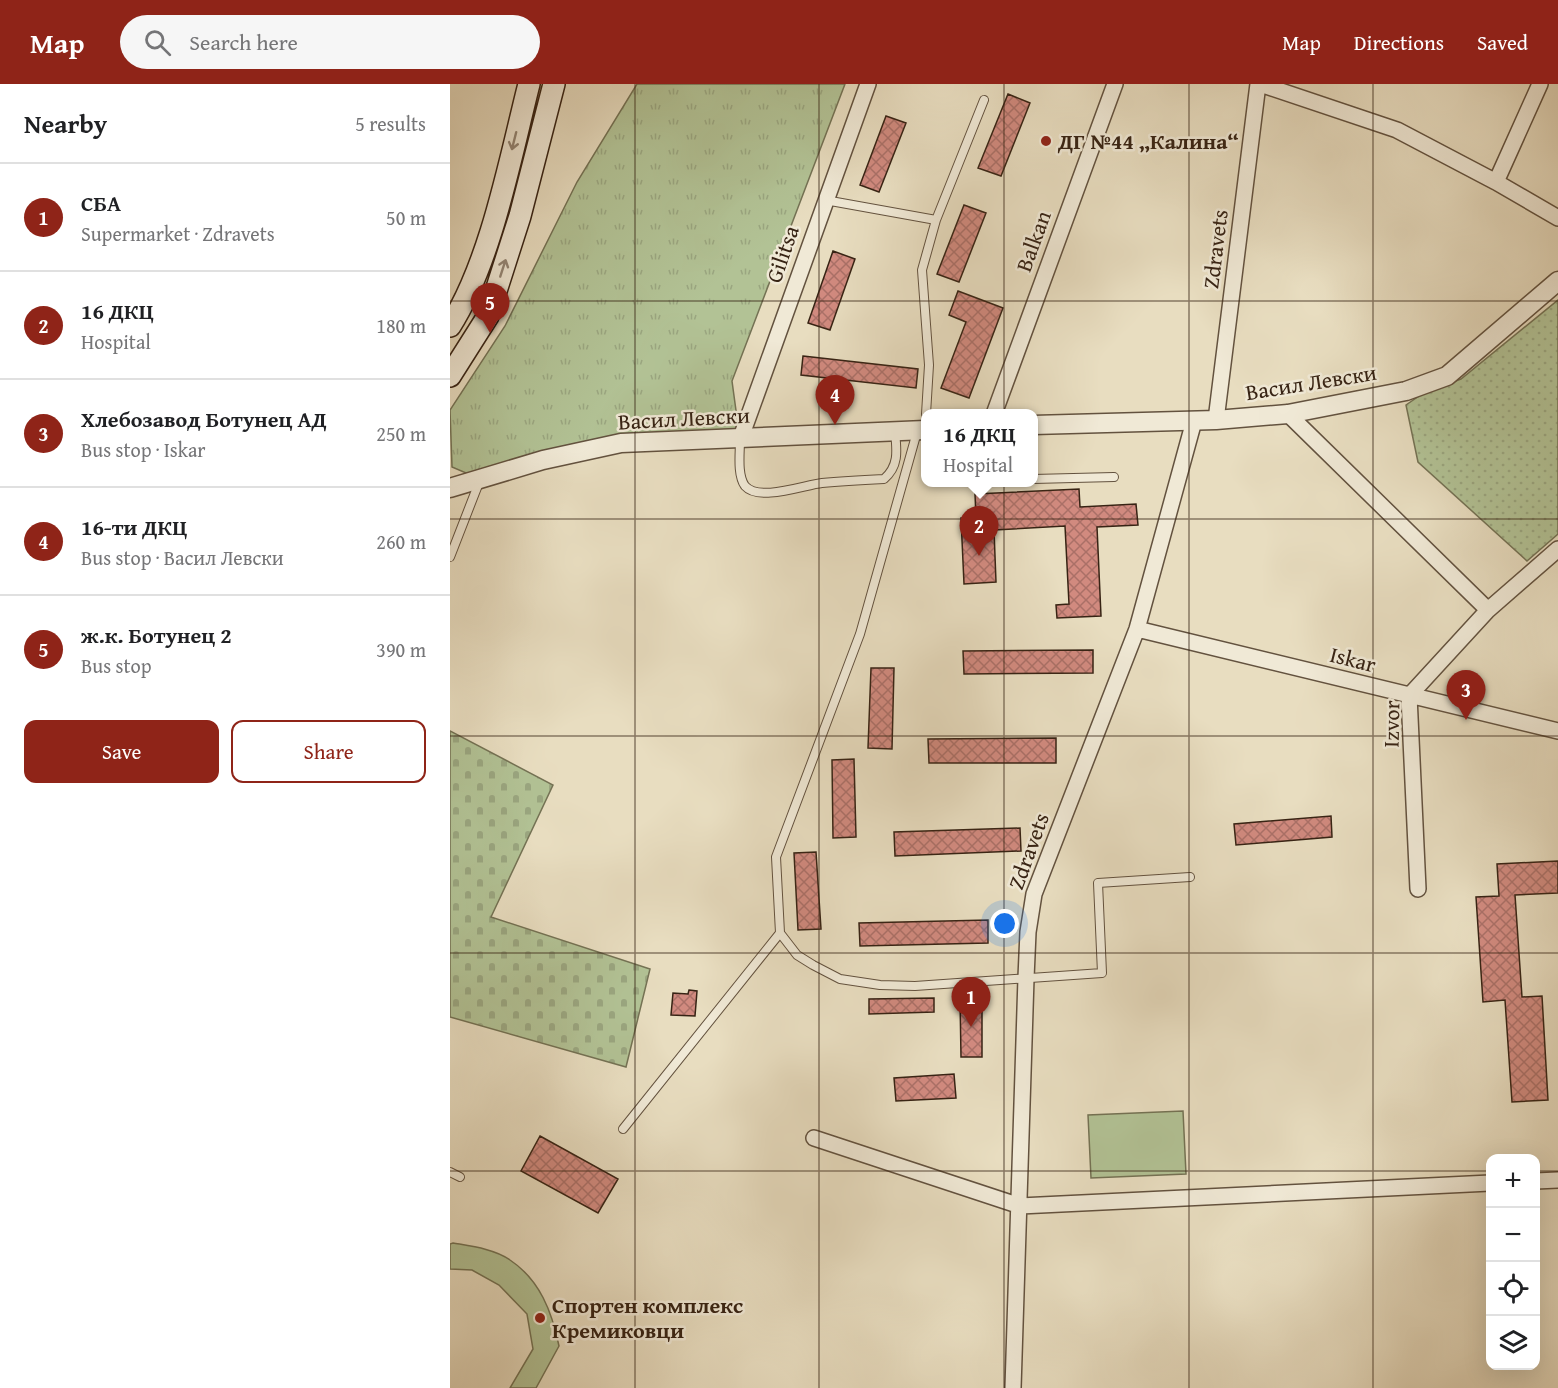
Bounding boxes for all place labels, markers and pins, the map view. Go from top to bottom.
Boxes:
place label: ДГ №44 „Калина“ [1057,125,1239,157]
marker: ДГ №44 „Калина“ [1039,134,1053,148]
pin: 5 [470,284,510,333]
pin: 4 [816,376,854,425]
pin: 2 [960,506,998,556]
pin: 3 [1446,670,1486,720]
pin: 1 [952,978,990,1027]
place label: Спортен комплекс Кремиковци [552,1289,743,1346]
marker: Спортен комплекс Кремиковци [533,1311,547,1325]

